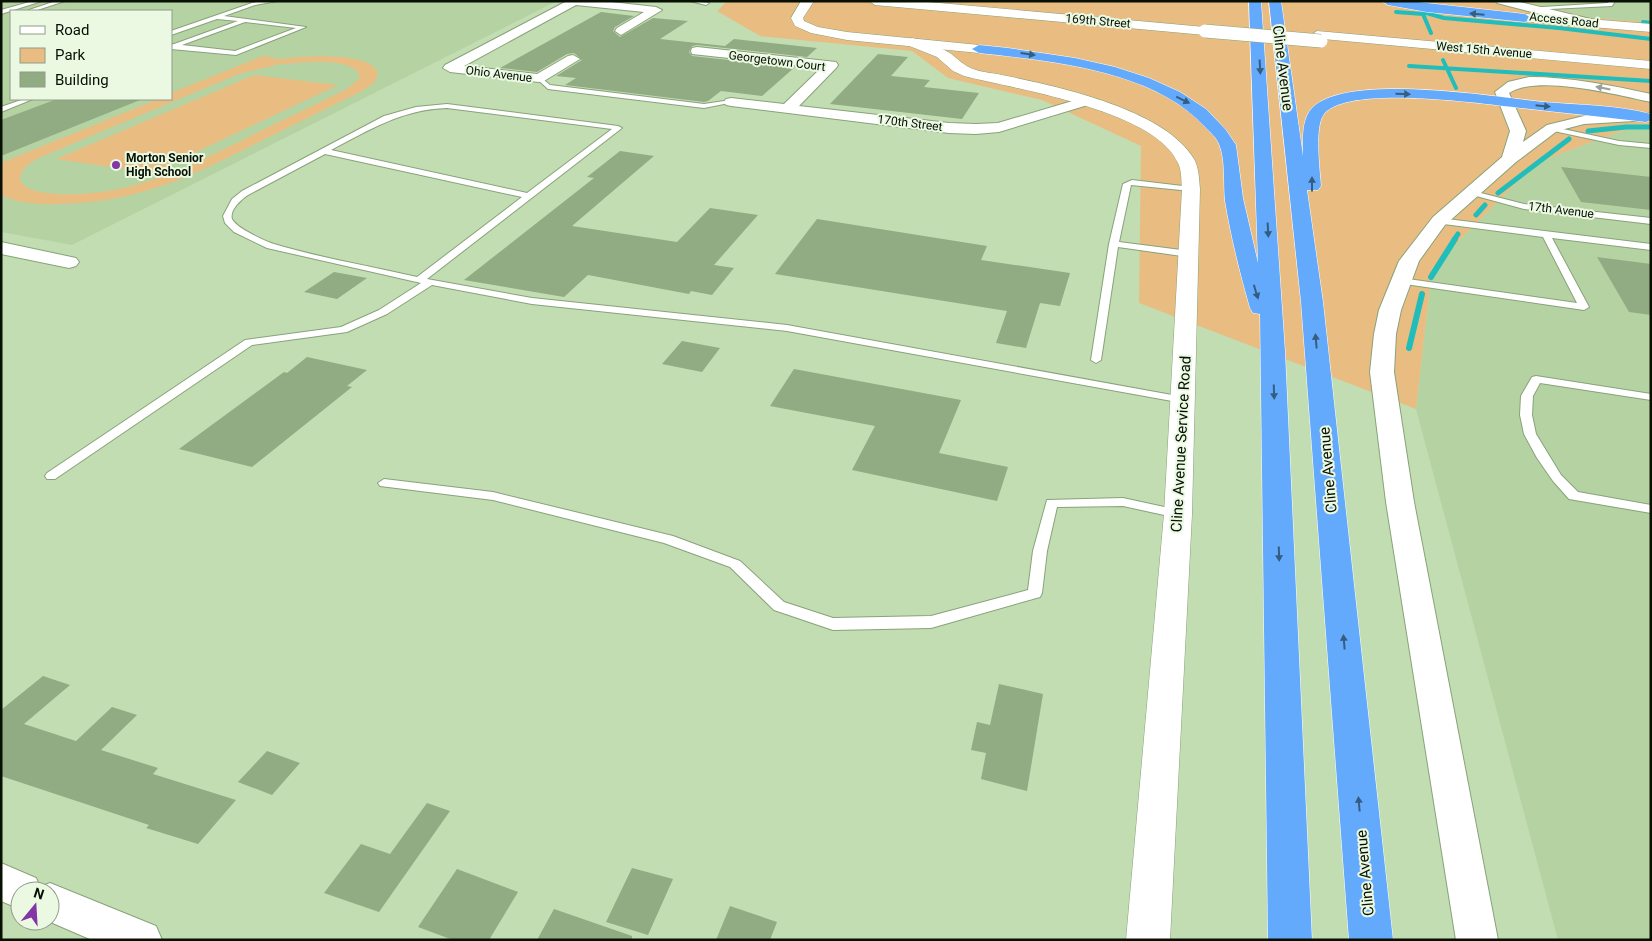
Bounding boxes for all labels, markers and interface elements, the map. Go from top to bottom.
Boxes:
street label: Access Road [1529,9,1599,31]
legend [10,10,172,100]
one-way arrow [1468,10,1484,18]
street label: 169th Street [1065,11,1131,31]
text: Road [55,21,89,39]
street label: Cline Avenue [1269,24,1297,112]
street label: West 15th Avenue [1435,39,1533,61]
text: Park [55,46,86,64]
street label: Georgetown Court [728,48,826,74]
one-way arrow [1020,51,1036,59]
one-way arrow [1256,60,1264,76]
street label: Ohio Avenue [465,63,533,85]
text: Building [55,71,109,89]
one-way arrow [1595,83,1611,91]
one-way arrow [1395,90,1411,98]
one-way arrow [1176,96,1190,104]
one-way arrow [1535,102,1551,110]
street label: 170th Street [877,112,943,134]
place label: Morton Senior High School [126,151,204,179]
marker: Morton Senior High School [110,159,122,171]
one-way arrow [1308,175,1316,191]
street label: 17th Avenue [1527,199,1595,221]
one-way arrow [1264,222,1272,238]
one-way arrow [1252,284,1260,299]
one-way arrow [1311,333,1319,349]
street label: Cline Avenue Service Road [1167,355,1195,533]
one-way arrow [1271,384,1279,400]
street label: Cline Avenue [1315,426,1341,514]
one-way arrow [1275,547,1283,563]
one-way arrow [1339,634,1347,650]
one-way arrow [1354,796,1362,812]
street label: Cline Avenue [1352,829,1378,917]
north arrow [10,881,60,931]
text: N [32,884,46,903]

